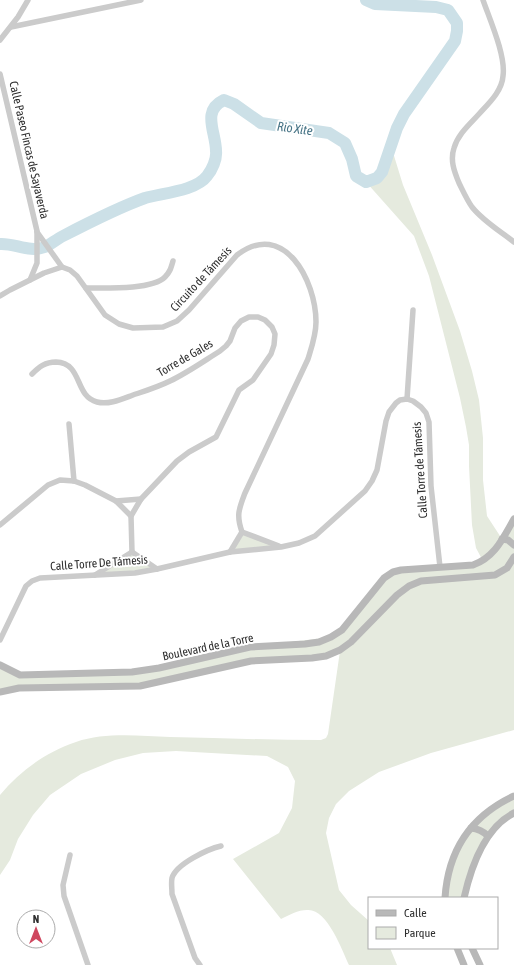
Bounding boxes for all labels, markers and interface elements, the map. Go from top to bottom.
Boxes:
street label: Calle Paseo Fincas de Sayaverda [6,80,52,220]
water label: Rio Xite [276,119,314,138]
street label: Circuito de Támesis [167,244,235,314]
street label: Torre de Gales [155,336,215,380]
street label: Calle Torre de Támesis [410,421,430,519]
street label: Calle Torre De Támesis [50,553,148,573]
street label: Boulevard de la Torre [161,631,255,663]
legend [368,897,498,949]
text: Calle [404,906,427,920]
north arrow [16,909,56,949]
text: N [33,913,39,925]
text: Parque [404,926,436,940]

